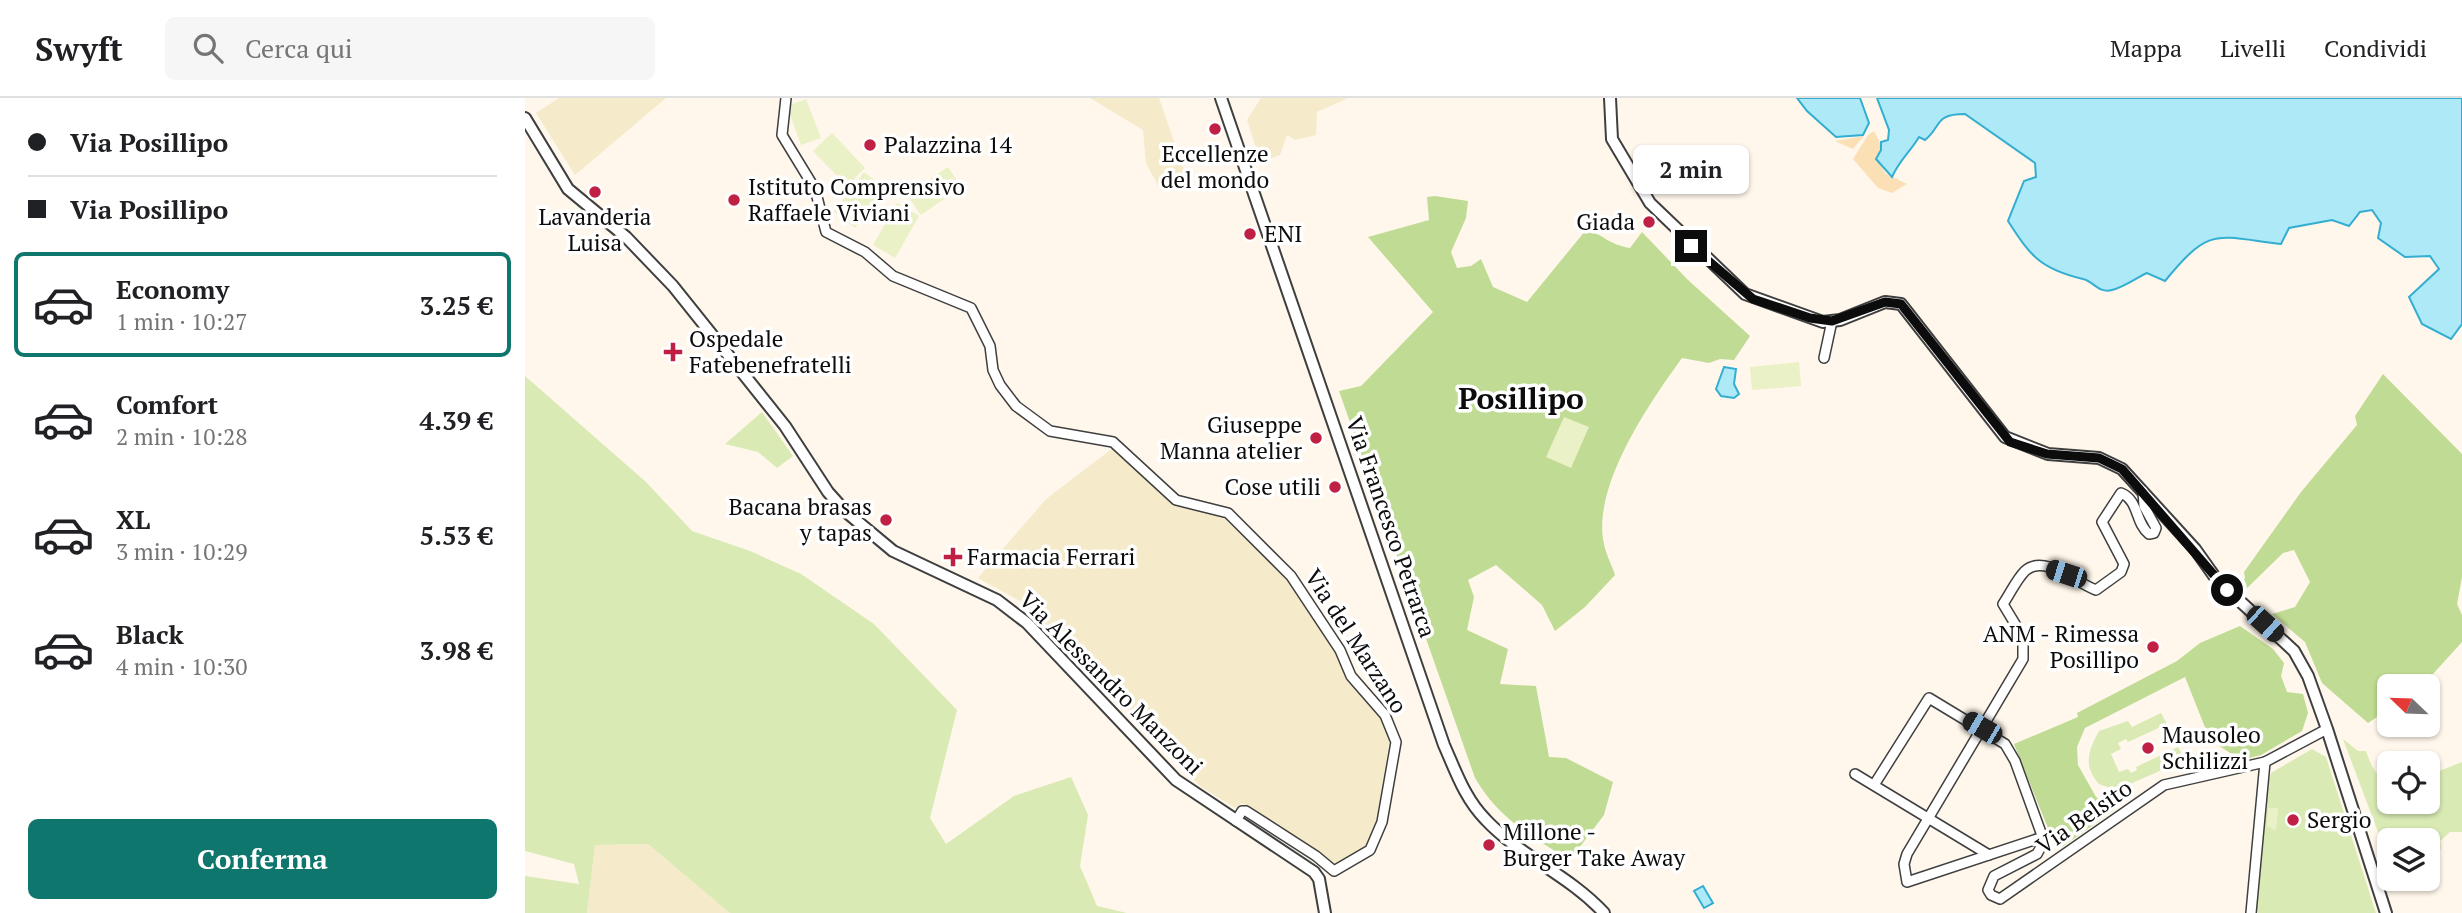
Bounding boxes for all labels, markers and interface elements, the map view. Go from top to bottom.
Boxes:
search box [165,17,655,80]
text: Swyft [35,27,123,70]
icon: search [189,29,227,67]
text: Cerca qui [245,31,353,65]
text: Mappa [2110,32,2182,64]
text: Livelli [2220,32,2286,64]
text: Condividi [2324,32,2427,64]
marker: Eccellenze del mondo [1207,121,1223,137]
text: Via Posillipo [70,125,228,159]
place label: Palazzina 14 [884,129,1013,160]
marker: Palazzina 14 [862,137,878,153]
place label: Eccellenze del mondo [1161,138,1269,195]
callout: 2 min [1633,144,1749,194]
text: 2 min [1660,154,1722,185]
place label: Istituto Comprensivo Raffaele Viviani [748,171,965,228]
marker: Lavanderia Luisa [587,184,603,200]
text: Via Posillipo [70,192,228,226]
marker: Istituto Comprensivo Raffaele Viviani [726,192,742,208]
place label: Lavanderia Luisa [539,201,652,258]
place label: Giada [1576,206,1635,237]
marker: Giada [1641,214,1657,230]
place label: ENI [1264,218,1302,249]
marker: ENI [1242,226,1258,242]
route end [1675,230,1707,262]
text: Economy [116,272,229,306]
icon: car [32,273,95,336]
text: 3.25 € [420,288,493,322]
text: 1 min · 10:27 [116,306,248,337]
place label: Ospedale Fatebenefratelli [689,323,852,380]
marker: Ospedale Fatebenefratelli [663,342,683,362]
district label: Posillipo [1458,378,1584,418]
text: Comfort [116,387,218,421]
icon: car [32,388,95,451]
text: 4.39 € [420,403,493,437]
place label: Giuseppe Manna atelier [1160,409,1302,466]
street label: Via Francesco Petrarca [1339,412,1444,642]
text: 2 min · 10:28 [116,421,248,452]
marker: Giuseppe Manna atelier [1308,430,1324,446]
place label: Cose utili [1224,471,1321,502]
marker: Cose utili [1327,479,1343,495]
place label: Bacana brasas y tapas [729,491,872,548]
text: XL [116,502,150,536]
icon: car [32,503,95,566]
marker: Bacana brasas y tapas [878,512,894,528]
text: 5.53 € [420,518,493,552]
text: 3 min · 10:29 [116,536,248,567]
place label: Farmacia Ferrari [967,541,1135,572]
marker: Farmacia Ferrari [945,549,961,565]
car [2043,558,2090,590]
street label: Via del Marzano [1298,563,1415,719]
route start [2211,574,2243,606]
street label: Via Alessandro Manzoni [1013,584,1210,781]
car [2243,602,2288,646]
text: Black [116,617,184,651]
icon: car [32,618,95,681]
place label: ANM - Rimessa Posillipo [1983,618,2139,675]
text: 3.98 € [420,633,493,667]
marker: ANM - Rimessa Posillipo [2145,639,2161,655]
text: 4 min · 10:30 [116,651,248,682]
north arrow [2377,674,2439,737]
map controls [2377,674,2440,891]
car [1959,708,2006,748]
place label: Mausoleo Schilizzi [2162,719,2261,776]
marker: Mausoleo Schilizzi [2140,740,2156,756]
button: locate [2377,751,2440,814]
street label: Via Belsito [2030,772,2138,861]
place label: Sergio [2307,804,2371,835]
marker: Sergio [2285,812,2301,828]
place label: Millone - Burger Take Away [1503,816,1686,873]
button: Conferma [28,819,497,899]
button: layers [2377,828,2440,891]
marker: Millone - Burger Take Away [1481,837,1497,853]

